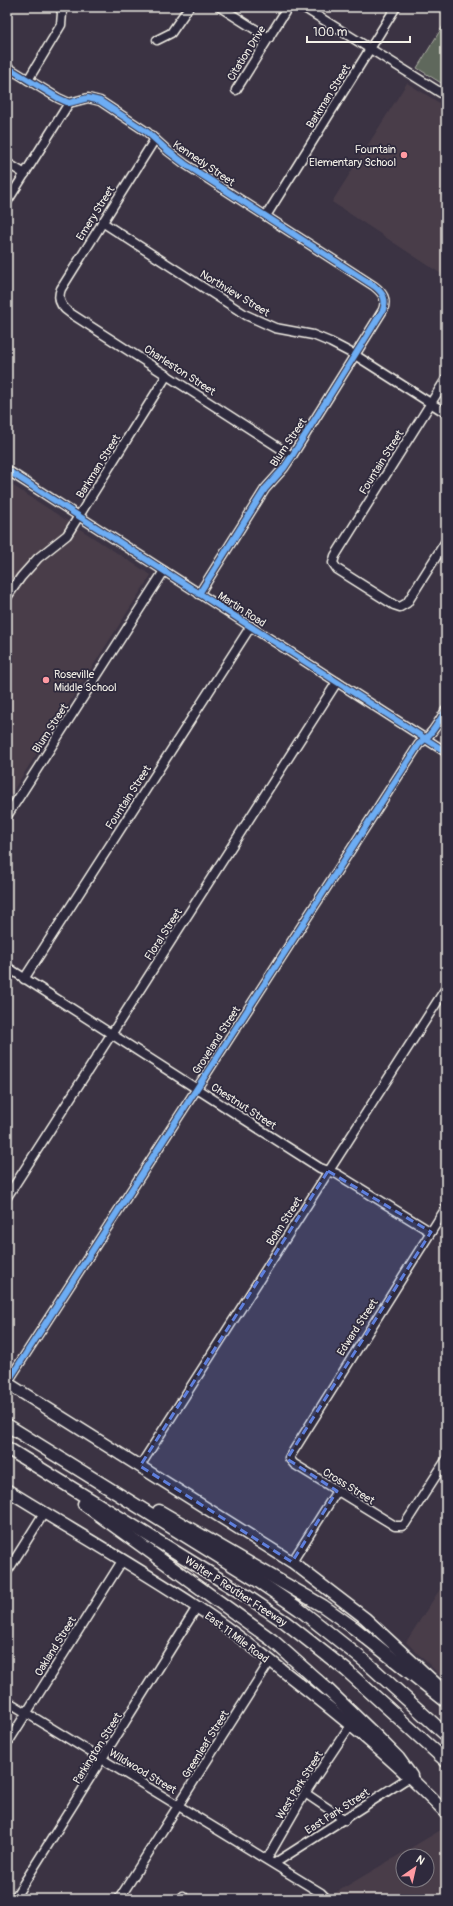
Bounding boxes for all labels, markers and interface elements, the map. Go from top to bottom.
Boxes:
scale bar [307,18,410,44]
street label: Citation Drive [224,23,269,83]
text: 100 m [313,25,348,40]
street label: Barkman Street [304,61,354,131]
street label: Kennedy Street [170,138,238,189]
place label: Fountain Elementary School [309,143,396,169]
marker: Fountain Elementary School [399,150,409,160]
street label: Emery Street [74,183,118,243]
street label: Northview Street [198,268,272,320]
street label: Charleston Street [142,342,218,399]
street label: Blum Street [267,415,310,469]
street label: Fountain Street [356,427,407,497]
street label: Barkman Street [74,431,124,501]
street label: Martin Road [215,589,268,630]
place label: Roseville Middle School [54,668,117,694]
marker: Roseville Middle School [41,675,51,685]
street label: Blum Street [30,701,71,755]
street label: Fountain Street [103,762,154,832]
street label: Floral Street [142,906,185,963]
street label: Groveland Street [190,1003,244,1077]
street label: Chestnut Street [209,1081,279,1133]
street label: Bohn Street [264,1194,305,1248]
street label: Edward Street [334,1296,381,1358]
street label: Cross Street [320,1465,377,1508]
street label: Walter P Reuther Freeway [182,1554,289,1629]
street label: East 11 Mile Road [202,1609,271,1666]
street label: Oakland Street [32,1614,79,1679]
street label: Greenleaf Street [179,1707,232,1781]
street label: Parkington Street [70,1710,125,1786]
street label: Wildwood Street [107,1746,179,1797]
street label: West Park Street [273,1748,326,1822]
street label: East Park Street [303,1785,372,1837]
north arrow [395,1848,435,1888]
text: N [414,1853,427,1868]

